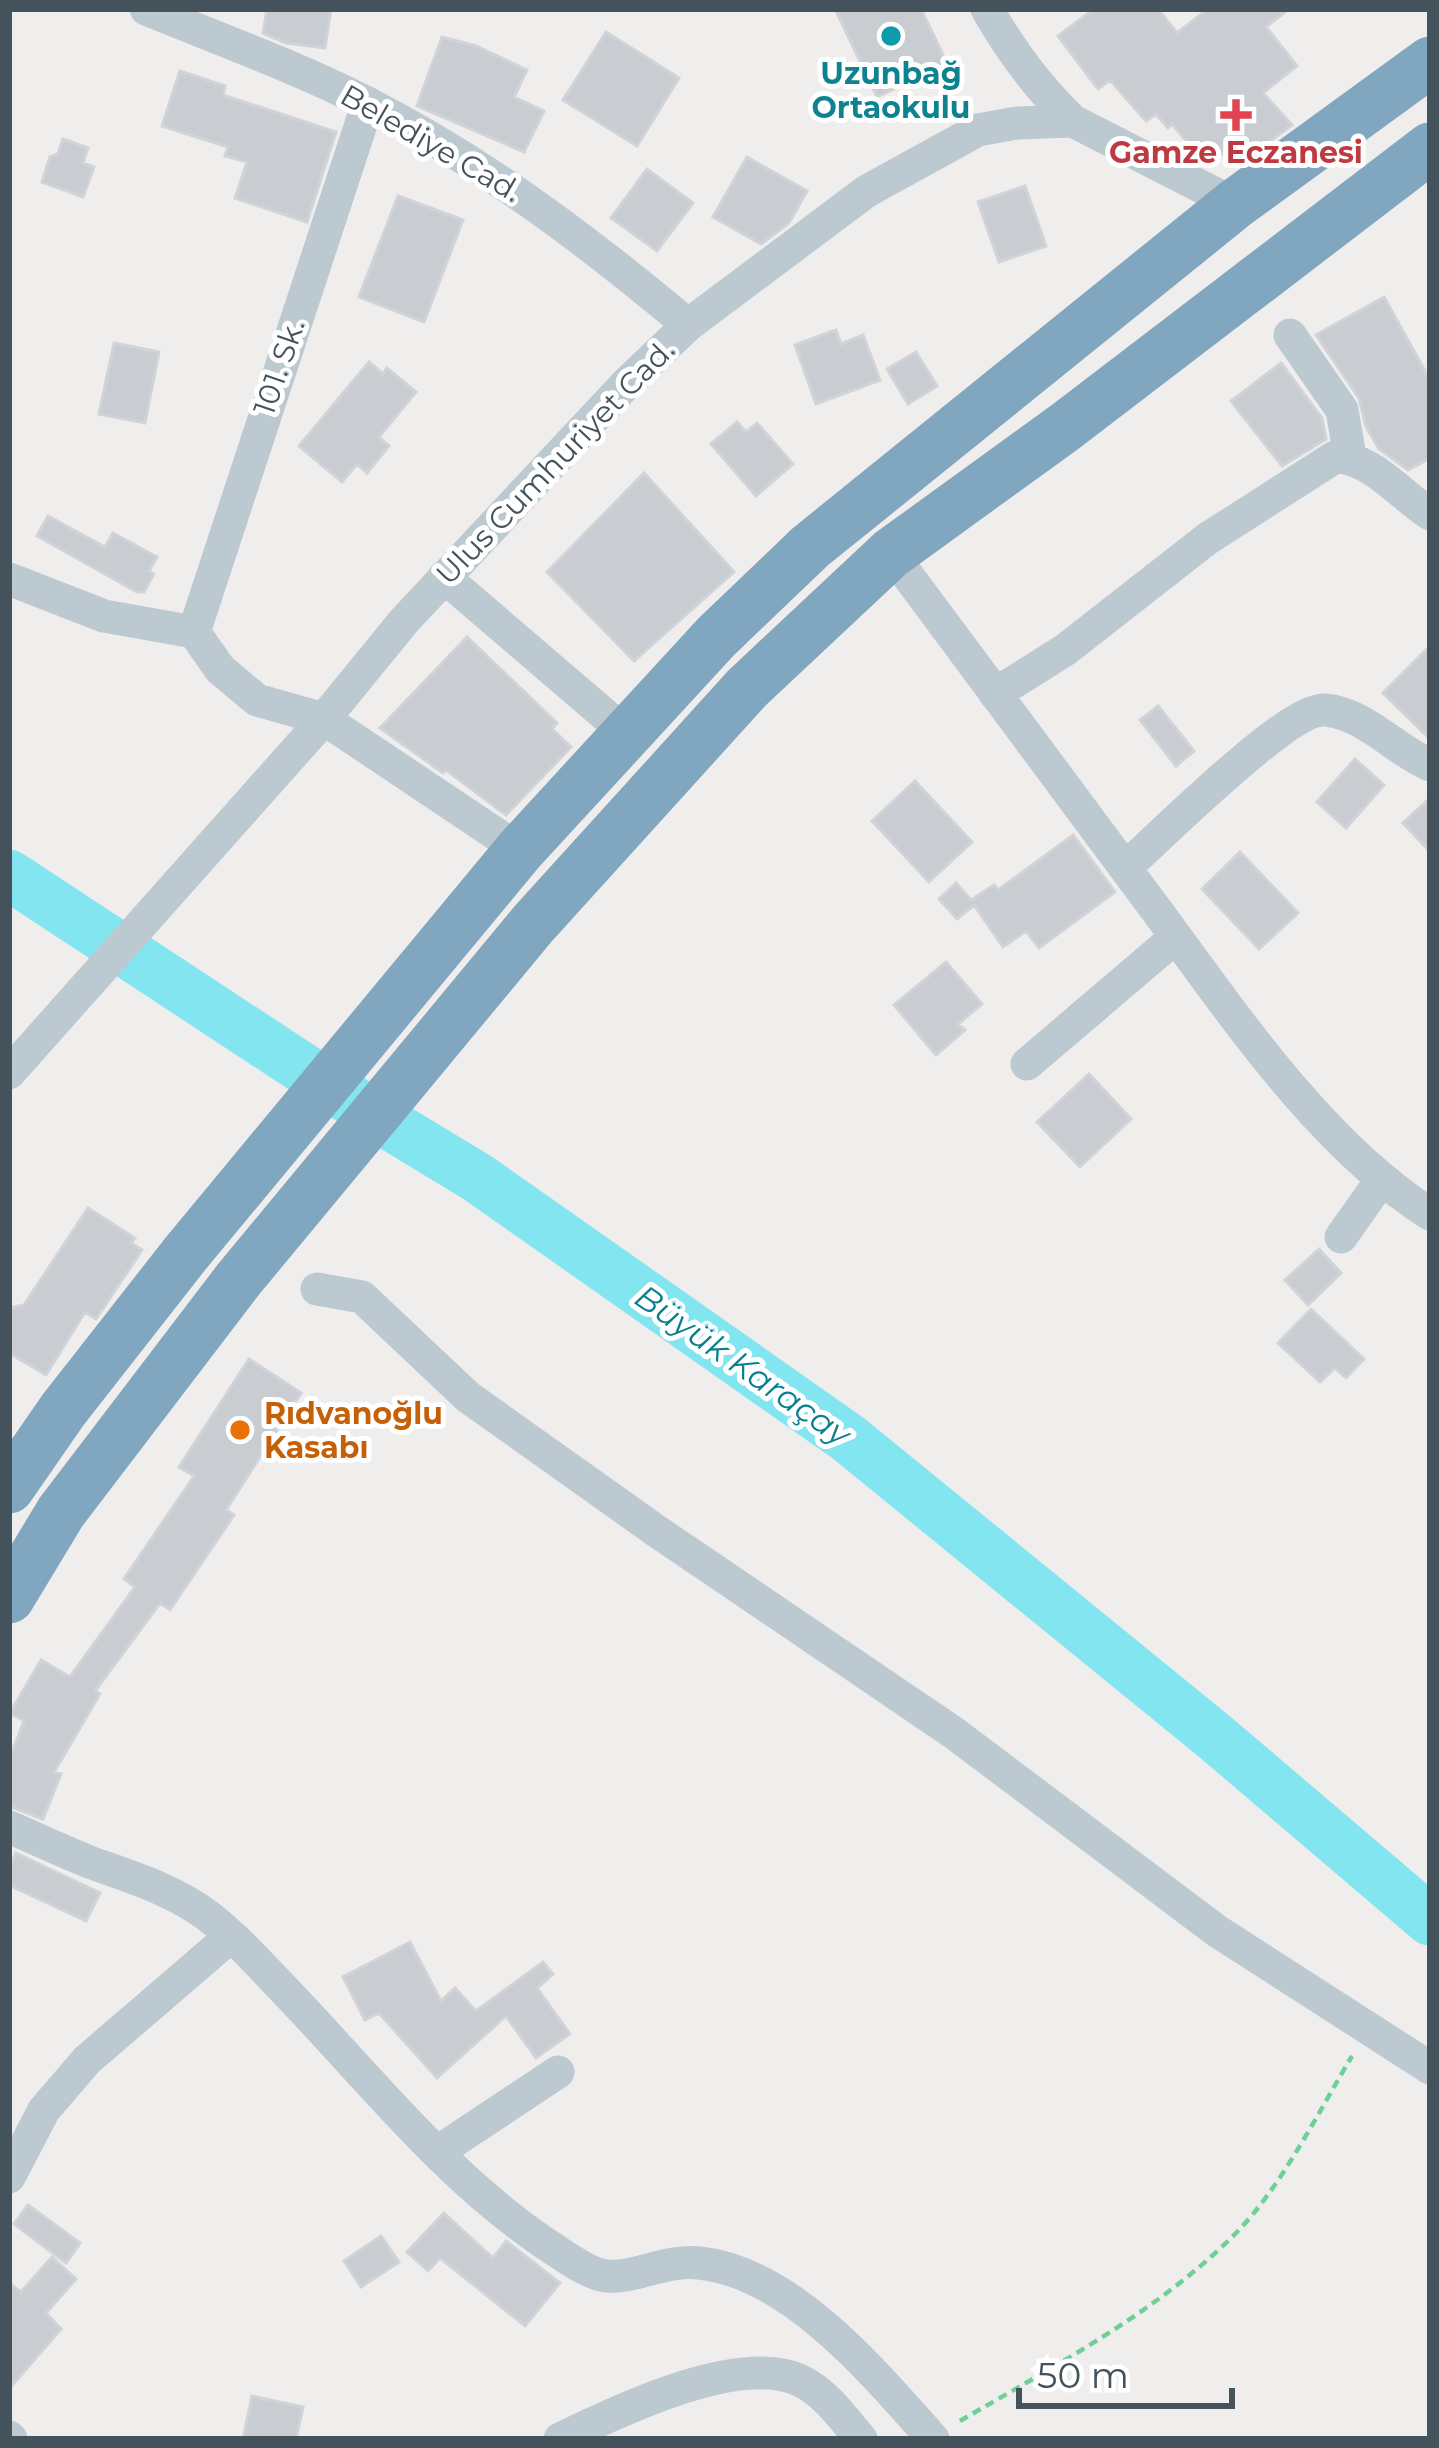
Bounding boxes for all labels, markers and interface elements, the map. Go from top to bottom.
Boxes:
marker: Uzunbağ Ortaokulu [878,23,904,49]
place label: Uzunbağ Ortaokulu [812,55,970,126]
street label: Belediye Cad. [334,76,528,210]
marker: Gamze Eczanesi [1223,102,1249,128]
place label: Gamze Eczanesi [1109,134,1363,171]
street label: 101. Sk. [245,314,313,420]
street label: Ulus Cumhuriyet Cad. [428,332,682,592]
water label: Büyük Karaçay [628,1276,860,1455]
place label: Rıdvanoğlu Kasabı [264,1395,443,1466]
marker: Rıdvanoğlu Kasabı [227,1417,253,1443]
scale bar [1019,2334,1232,2408]
text: 50 m [1037,2353,1129,2397]

